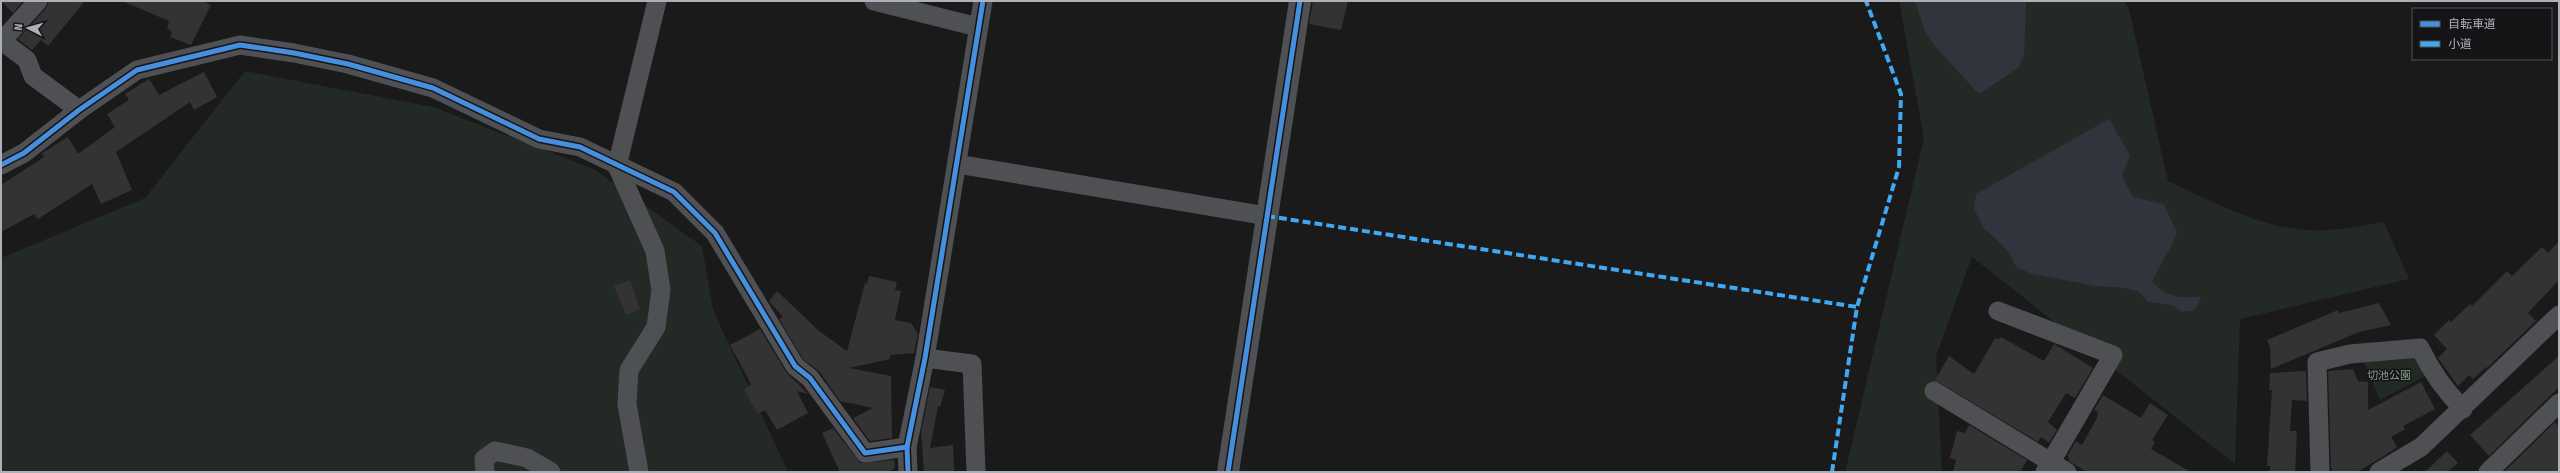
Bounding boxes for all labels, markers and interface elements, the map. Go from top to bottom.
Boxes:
north arrow [8,8,48,48]
legend [2412,8,2552,60]
text: 自転車道 [2448,17,2496,31]
text: N [12,23,25,31]
text: 小道 [2448,37,2472,51]
park label: 切池公園 [2367,369,2411,382]

